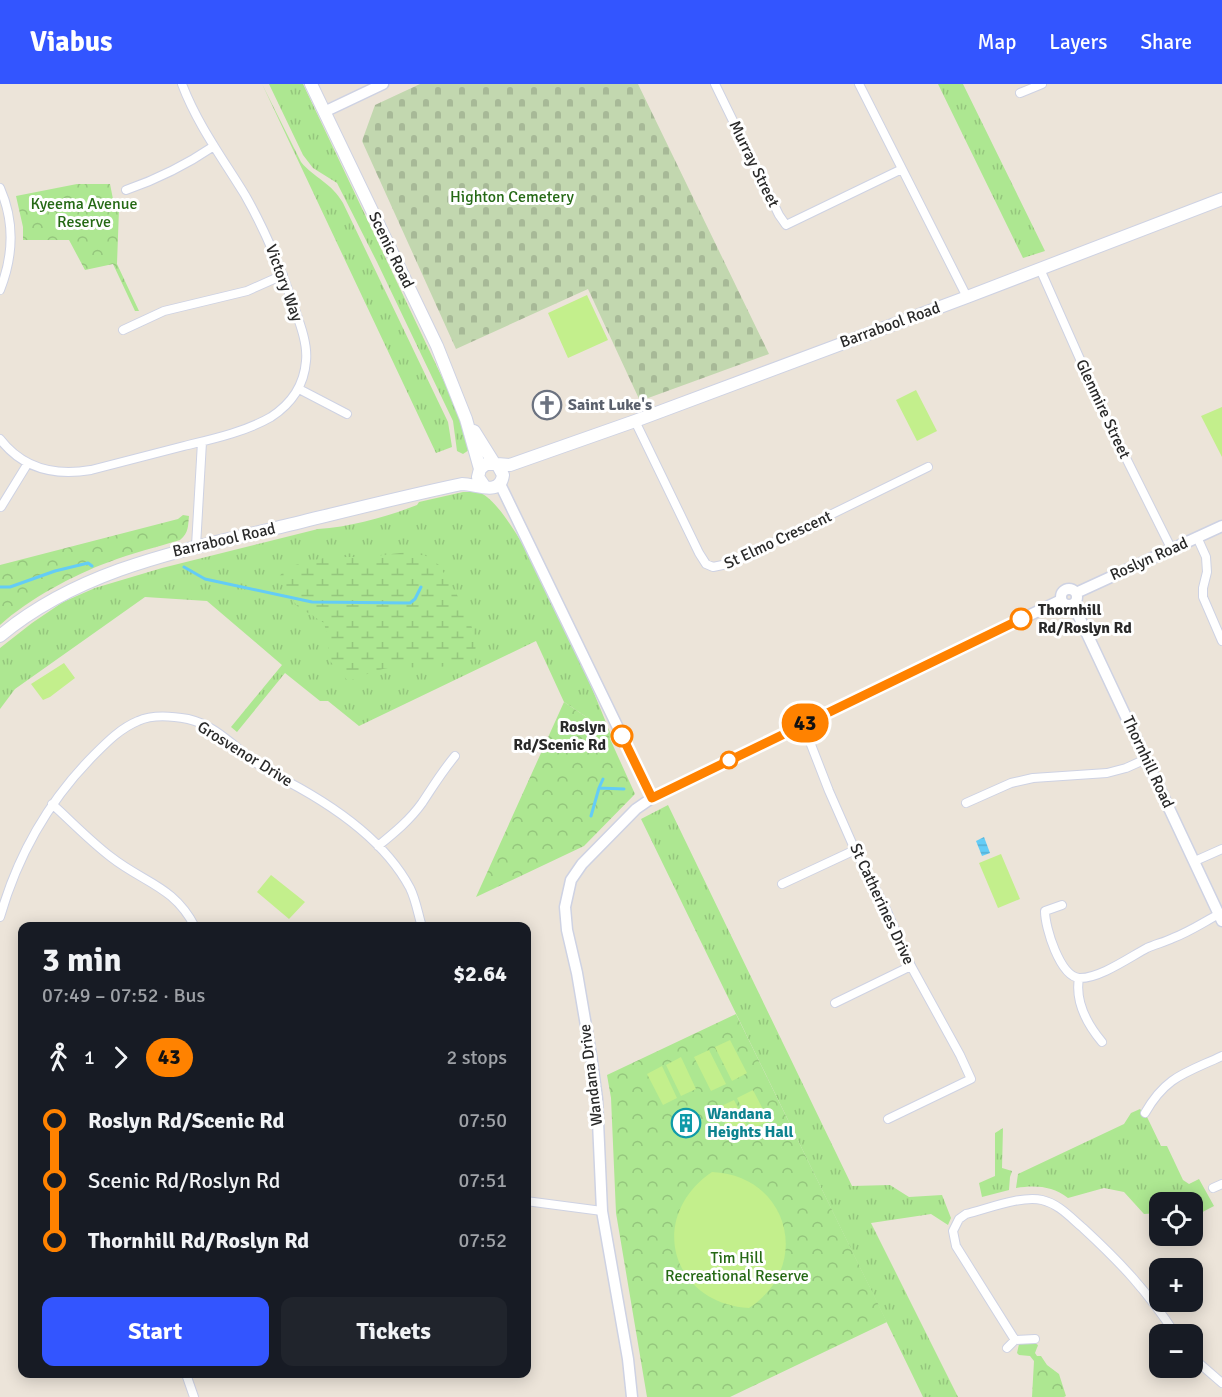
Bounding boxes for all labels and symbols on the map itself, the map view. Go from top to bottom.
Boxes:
street label: Murray Street [724,117,784,211]
park label: Highton Cemetery [450,187,574,207]
park label: Kyeema Avenue Reserve [30,194,138,232]
street label: Scenic Road [364,208,418,292]
street label: Victory Way [261,242,307,325]
street label: Barrabool Road [837,298,943,352]
street label: Glenmire Street [1071,356,1135,462]
church icon: Saint Luke's [531,389,563,421]
place label: Saint Luke's [568,395,652,415]
street label: St Elmo Crescent [721,506,835,574]
street label: Barrabool Road [171,518,277,562]
street label: Roslyn Road [1107,533,1191,585]
place label: Thornhill Rd/Roslyn Rd [1038,600,1132,638]
marker: Thornhill Rd/Roslyn Rd [1010,608,1032,630]
line badge: 43 [778,704,832,742]
street label: Thornhill Road [1118,713,1178,811]
street label: Grosvenor Drive [194,717,296,791]
place label: Roslyn Rd/Scenic Rd [513,717,606,755]
marker: Roslyn Rd/Scenic Rd [611,725,633,747]
unlabelled marker [720,751,738,769]
street label: St Catherines Drive [845,840,919,968]
street label: Wandana Drive [575,1023,607,1127]
place label: Wandana Heights Hall [707,1104,794,1142]
building icon: Wandana Heights Hall [670,1107,702,1139]
park label: Tim Hill Recreational Reserve [665,1248,809,1286]

